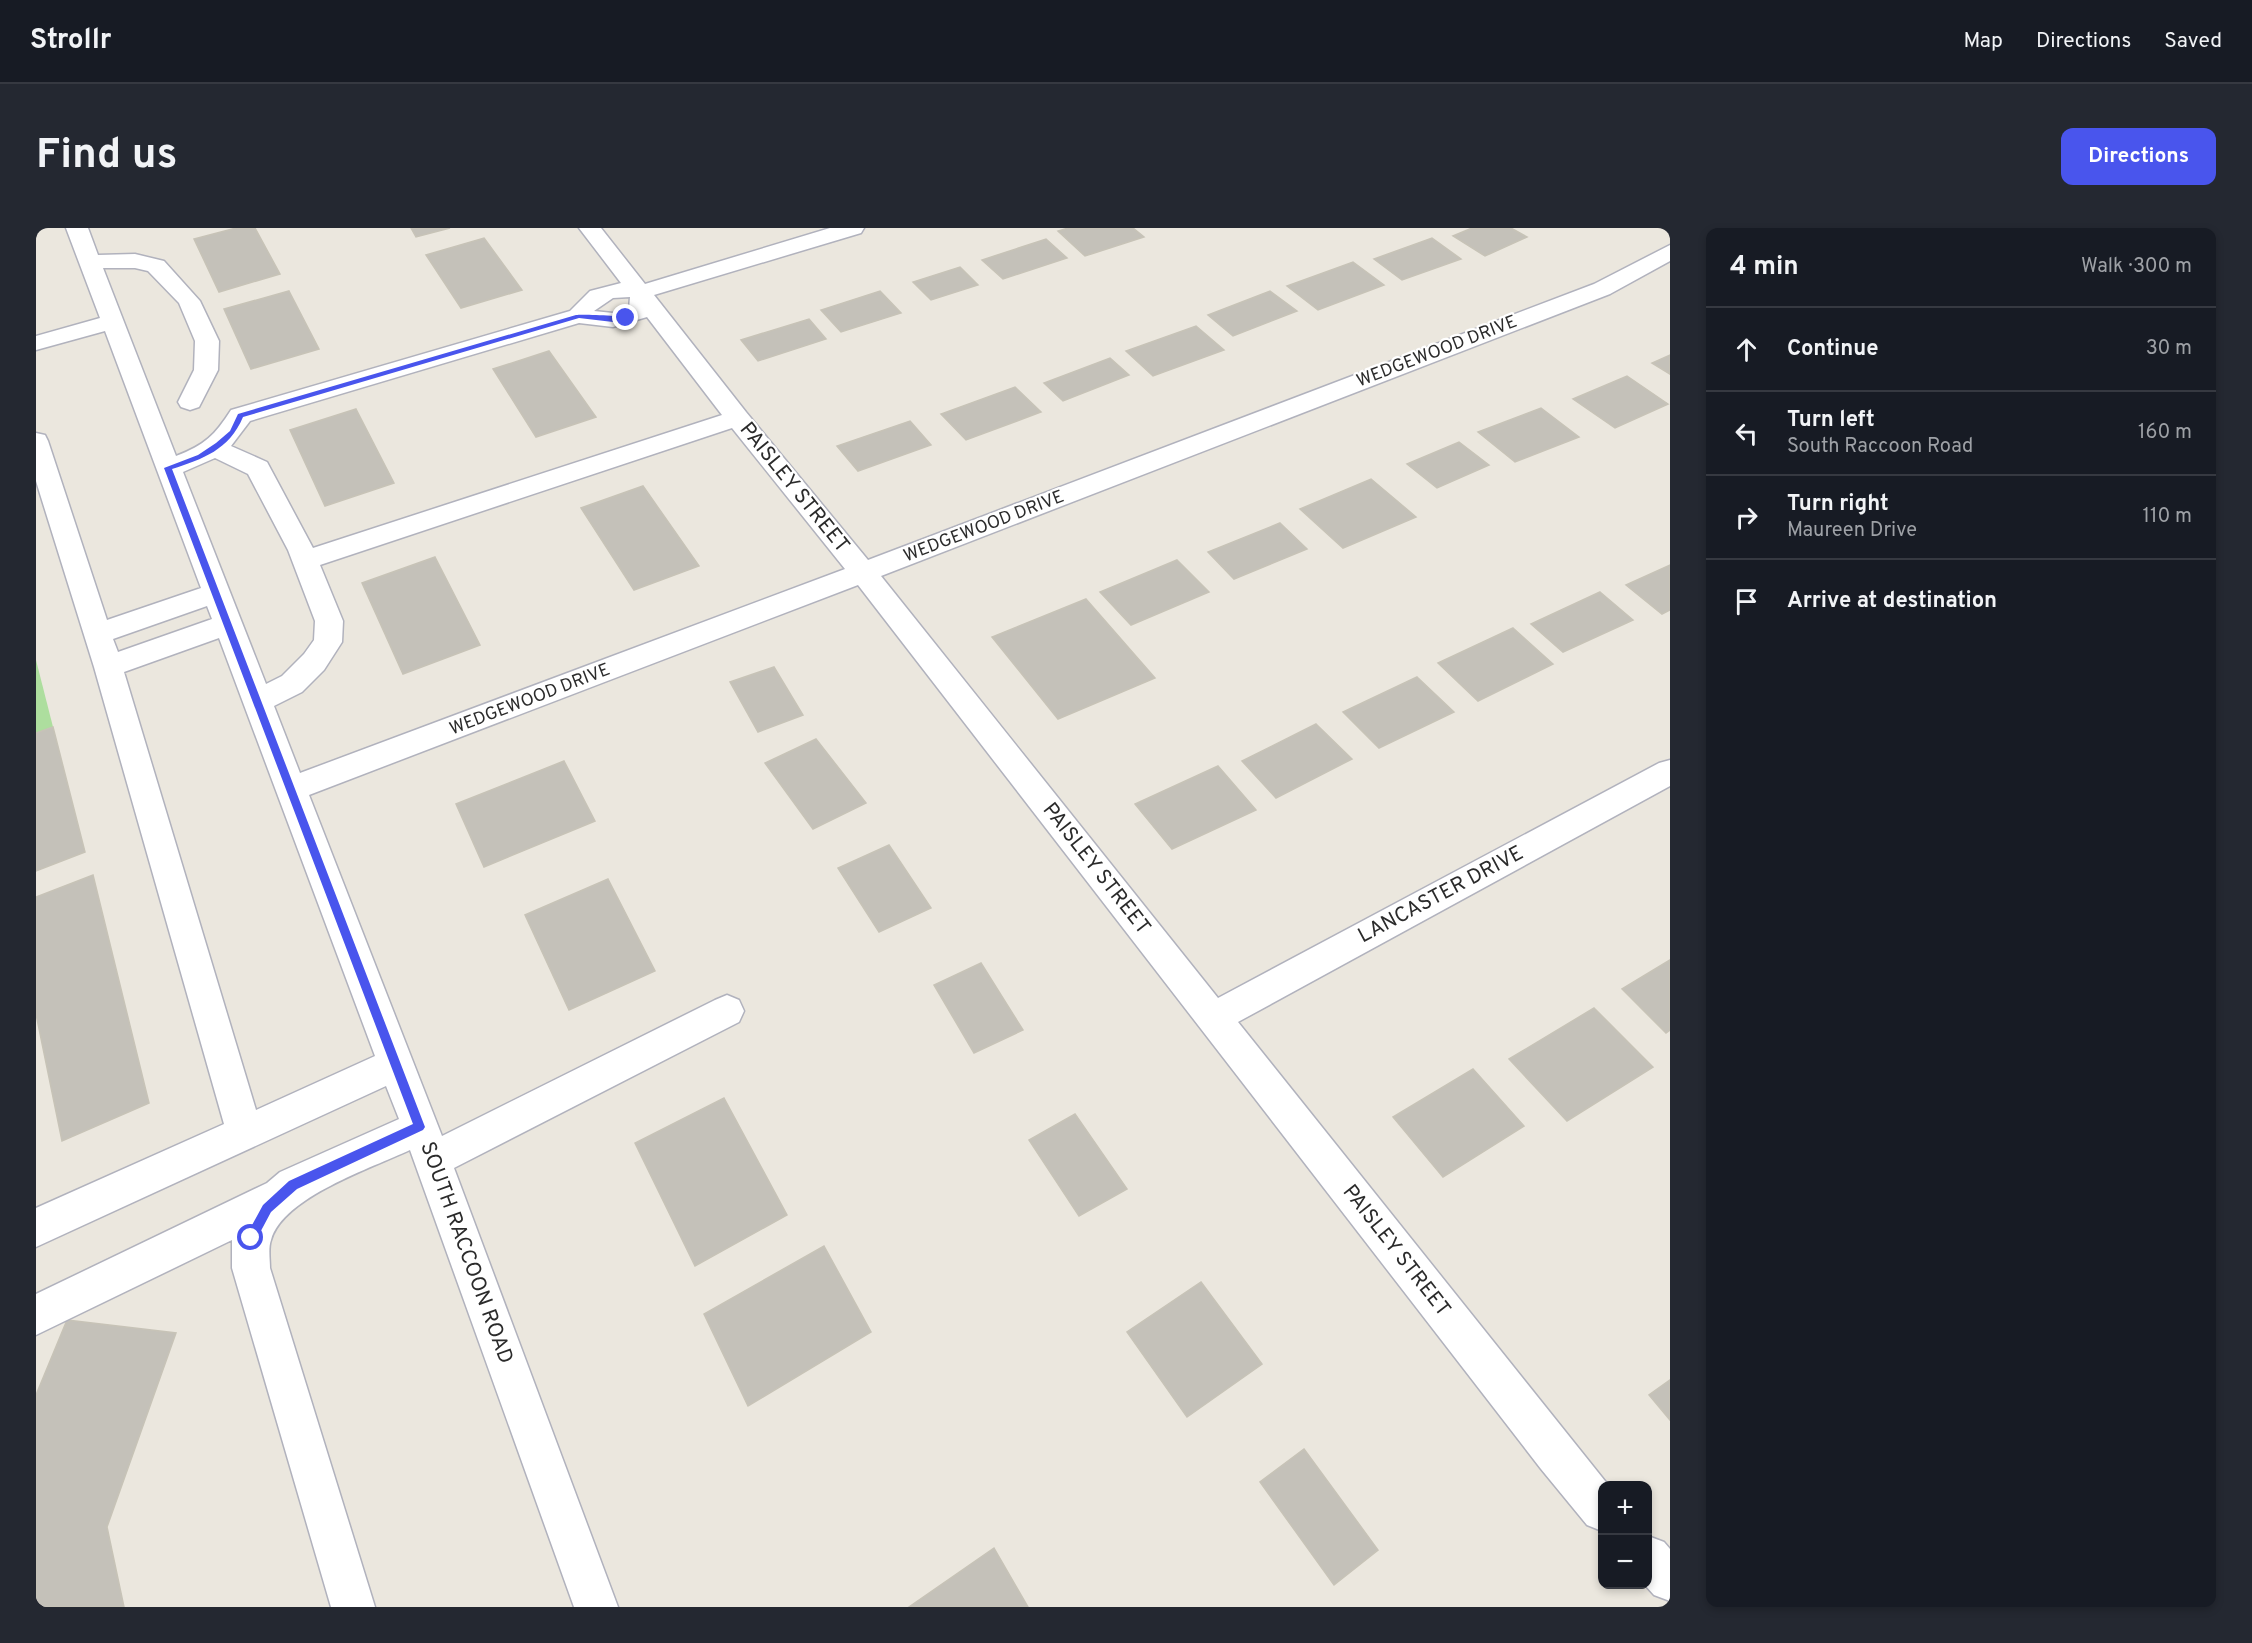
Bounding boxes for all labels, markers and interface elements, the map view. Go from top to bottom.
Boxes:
text: Strollr [30,23,112,59]
text: Map [1963,28,2003,55]
text: Directions [2036,28,2131,55]
text: Saved [2164,28,2222,55]
button: Directions [2061,128,2216,185]
text: Find us [36,130,177,183]
text: 4 min [1730,251,1799,284]
text: Walk · 300 m [2081,254,2192,280]
route end [612,304,638,330]
street label: WEDGEWOOD DRIVE [1353,311,1521,393]
icon: ahead [1730,333,1763,366]
text: Continue [1787,336,1878,363]
text: 30 m [2146,336,2192,362]
text: Turn left [1787,407,1875,434]
street label: PAISLEY STREET [733,417,855,559]
icon: left [1730,417,1763,450]
text: 160 m [2138,420,2192,446]
text: South Raccoon Road [1787,434,1973,460]
street label: WEDGEWOOD DRIVE [900,486,1068,568]
text: Turn right [1787,491,1889,518]
icon: right [1730,501,1763,534]
text: 110 m [2143,504,2192,530]
text: Maureen Drive [1787,518,1917,544]
icon: arrive [1730,585,1763,618]
text: Arrive at destination [1787,588,1997,615]
street label: WEDGEWOOD DRIVE [446,659,614,741]
street label: PAISLEY STREET [1036,797,1156,941]
street label: LANCASTER DRIVE [1354,840,1528,950]
street label: SOUTH RACCOON ROAD [413,1138,519,1368]
street label: PAISLEY STREET [1336,1179,1456,1323]
route start [237,1224,263,1250]
map controls [1598,1481,1652,1589]
button: + [1598,1481,1652,1535]
button: − [1598,1535,1652,1589]

